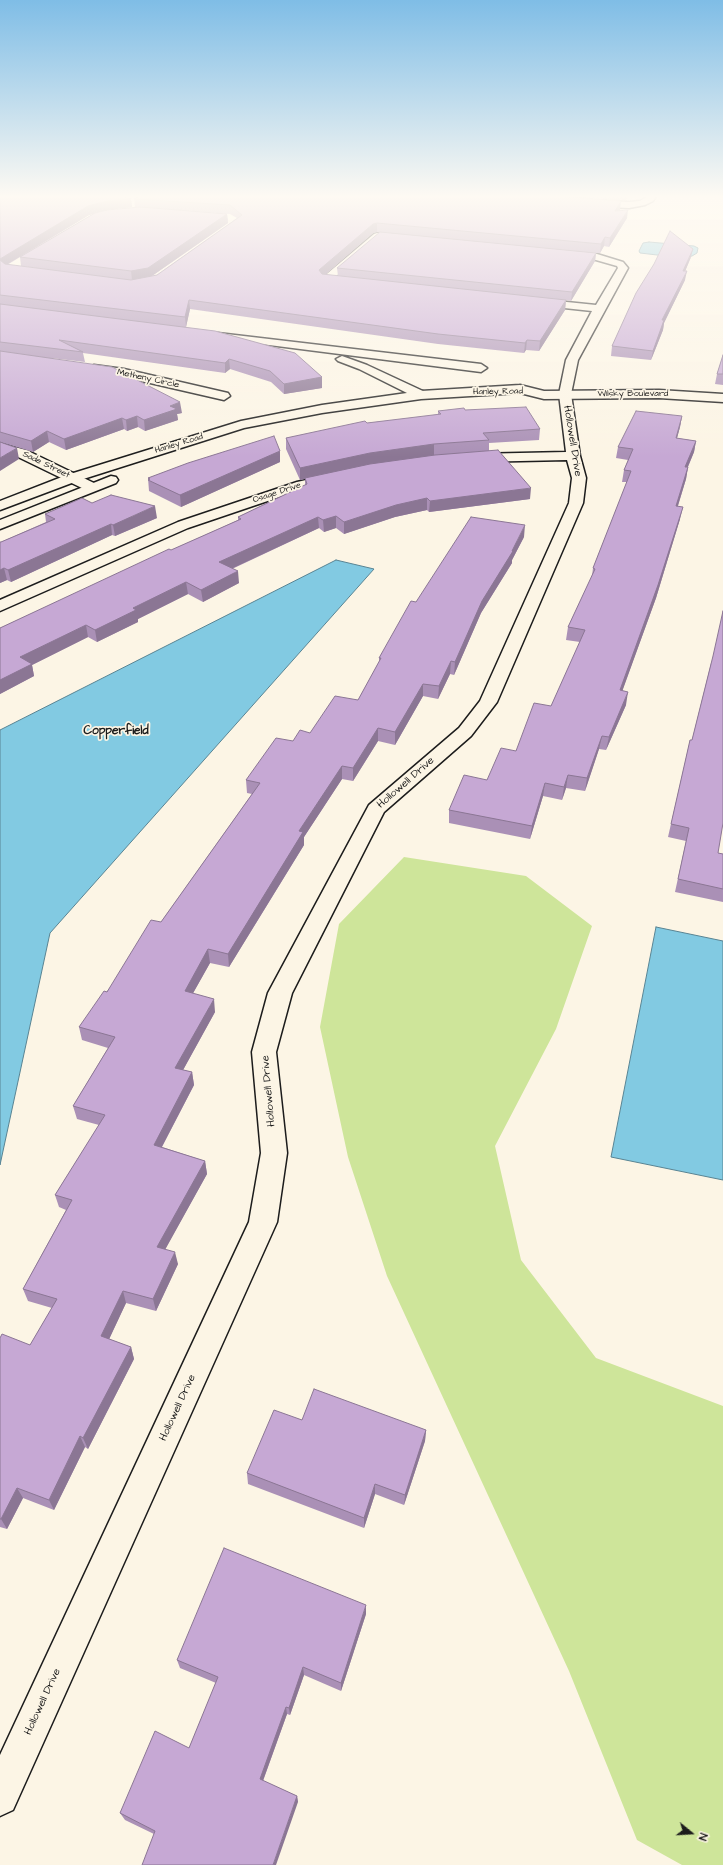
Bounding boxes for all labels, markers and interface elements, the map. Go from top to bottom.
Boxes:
street label: Metheny Circle [116,367,180,391]
street label: Hanley Road [473,386,523,398]
street label: Wilsky Boulevard [598,389,668,399]
street label: Hollowell Drive [560,405,584,477]
street label: Hanley Road [154,432,204,456]
street label: Sade Street [21,449,71,481]
street label: Osage Drive [252,480,302,506]
district label: Copperfield [83,724,149,738]
street label: Hollowell Drive [375,754,437,812]
street label: Hollowell Drive [259,1055,279,1127]
street label: Hollowell Drive [157,1373,199,1443]
street label: Hollowell Drive [22,1667,64,1737]
north arrow [671,1813,711,1853]
text: N [695,1831,711,1842]

